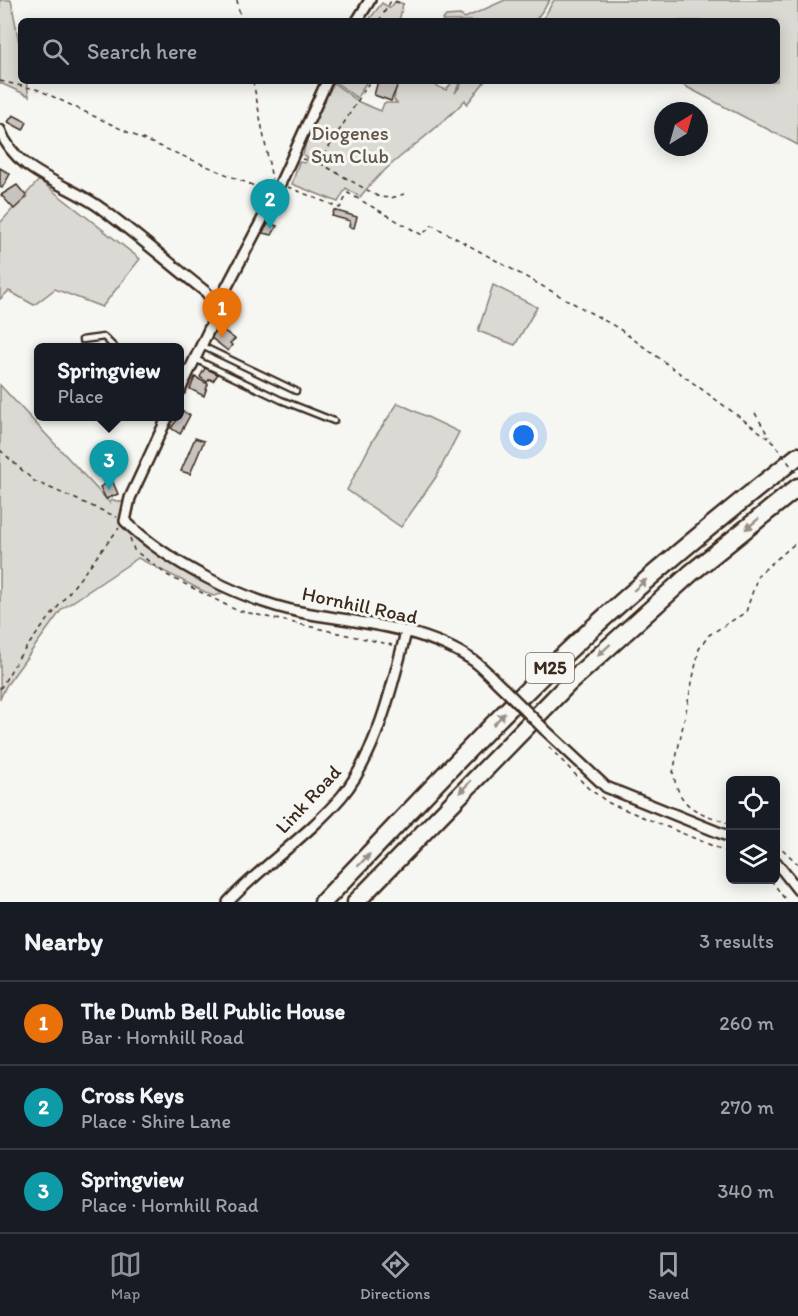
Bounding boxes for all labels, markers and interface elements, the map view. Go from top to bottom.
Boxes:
search box [18,18,780,84]
icon: search [39,35,72,68]
text: Search here [87,38,197,65]
north arrow [654,102,708,156]
park label: Diogenes Sun Club [311,121,389,168]
pin: 2 [250,180,290,229]
pin: 1 [202,288,242,338]
popup [34,343,184,421]
text: Springview [57,357,161,384]
text: Place [57,384,104,408]
your location [509,421,538,450]
pin: 3 [90,440,128,490]
one-way arrow [745,517,760,529]
one-way arrow [632,579,647,592]
street label: Hornhill Road [300,581,420,629]
one-way arrow [597,643,612,657]
road number: M25 [526,653,574,683]
one-way arrow [491,713,505,727]
street label: Link Road [270,760,346,838]
map controls [726,776,780,884]
button: locate [726,776,780,830]
one-way arrow [459,780,473,794]
button: layers [726,830,780,884]
one-way arrow [356,853,370,867]
text: Nearby [24,925,103,957]
text: 3 results [699,929,774,953]
text: The Dumb Bell Public House [81,998,345,1025]
text: 1 [39,1011,48,1035]
text: 260 m [719,1011,774,1035]
text: Bar · Hornhill Road [81,1025,244,1049]
text: Cross Keys [81,1082,184,1109]
text: 2 [38,1095,49,1119]
text: 270 m [720,1095,774,1119]
text: Place · Shire Lane [81,1109,231,1133]
text: Springview [81,1166,184,1193]
text: 3 [38,1179,49,1203]
text: 340 m [717,1179,774,1203]
text: Place · Hornhill Road [81,1193,259,1217]
tab: Map [109,1248,142,1303]
tab: Directions [360,1248,430,1303]
tab: Saved [648,1248,689,1303]

